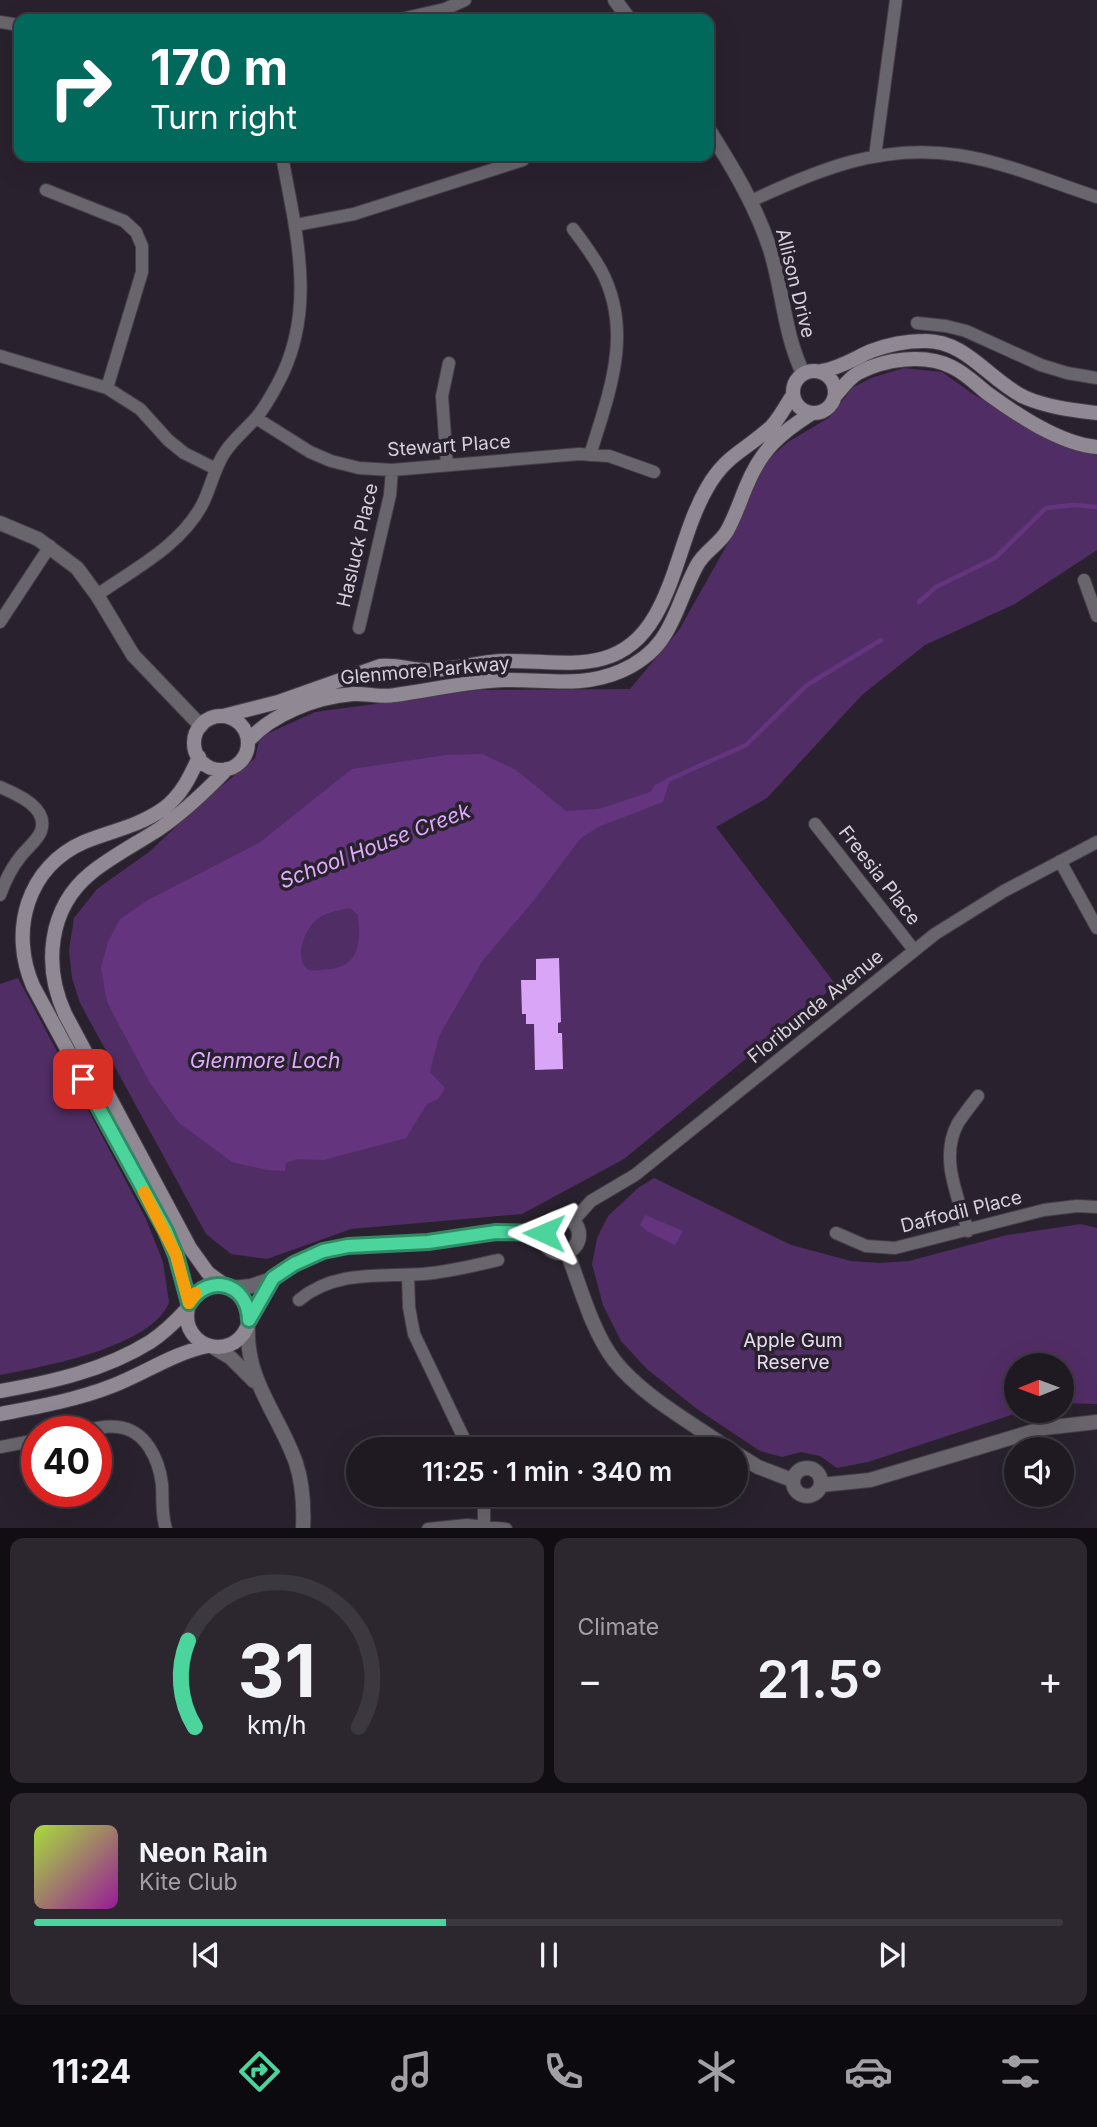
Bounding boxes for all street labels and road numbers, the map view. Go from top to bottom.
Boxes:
street label: Allison Drive [771,226,820,340]
street label: Stewart Place [387,430,511,461]
street label: Hasluck Place [332,481,383,609]
street label: Glenmore Parkway [340,652,511,689]
street label: Freesia Place [834,821,925,930]
street label: Floribunda Avenue [743,945,888,1068]
street label: Daffodil Place [898,1185,1024,1238]

